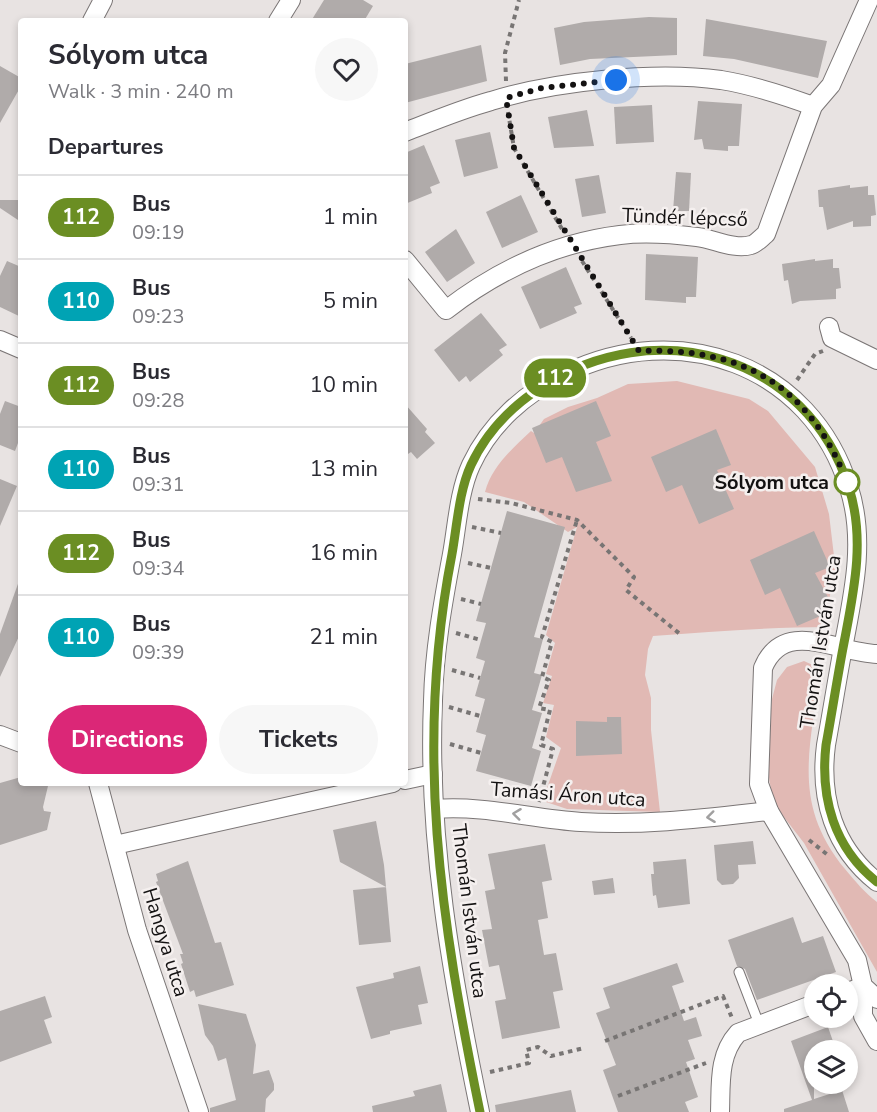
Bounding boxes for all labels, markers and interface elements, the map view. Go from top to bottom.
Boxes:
text: Sólyom utca [48,36,208,74]
button: heart [315,38,378,101]
your location [601,65,631,95]
text: Walk · 3 min · 240 m [48,78,234,105]
text: Departures [48,132,163,162]
text: Bus [132,189,171,219]
text: 1 min [323,202,378,232]
street label: Tündér lépcső [622,202,748,233]
text: 112 [62,203,100,231]
text: 09:19 [132,219,185,246]
text: Bus [132,273,171,303]
text: 5 min [323,286,378,316]
text: 110 [62,287,100,315]
text: 09:23 [132,303,185,330]
text: Bus [132,357,171,387]
line badge: 112 [520,358,590,398]
text: 112 [536,364,574,392]
text: 10 min [310,370,378,400]
text: 112 [62,371,100,399]
text: 09:28 [132,387,185,414]
text: Bus [132,441,171,471]
text: 13 min [310,454,378,484]
text: 110 [62,455,100,483]
place label: Sólyom utca [714,469,829,496]
marker: Sólyom utca [834,469,860,495]
text: 09:31 [132,471,185,498]
text: Bus [132,525,171,555]
text: 16 min [310,538,378,568]
text: 112 [62,539,100,567]
street label: Thomán István utca [793,553,848,731]
text: 09:34 [132,555,185,582]
text: Bus [132,609,171,639]
text: 21 min [310,622,378,652]
text: 110 [62,623,100,651]
text: 09:39 [132,639,185,666]
button: Directions [48,705,207,774]
button: Tickets [219,705,378,774]
street label: Tamási Áron utca [490,776,646,813]
one-way arrow [512,808,521,821]
one-way arrow [706,811,715,823]
street label: Thomán István utca [445,822,494,1000]
street label: Hangya utca [136,884,195,1000]
map controls [804,974,858,1094]
button: locate [804,974,858,1028]
button: layers [804,1040,858,1094]

